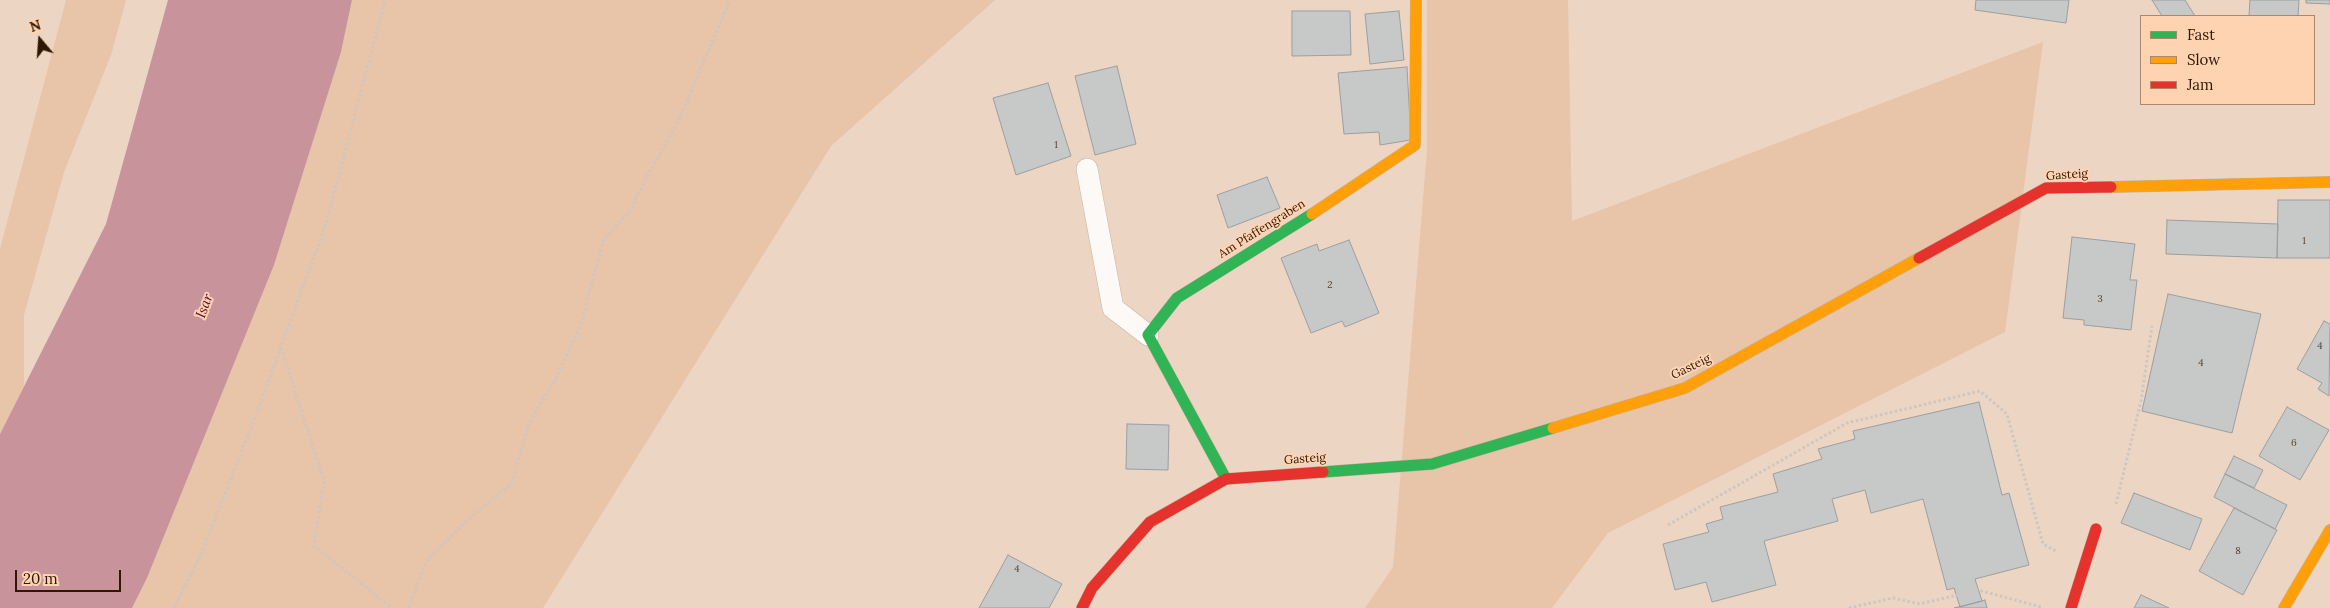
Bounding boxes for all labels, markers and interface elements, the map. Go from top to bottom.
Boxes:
north arrow [15,15,65,65]
legend [2140,15,2315,105]
text: N [27,16,43,36]
text: Fast [2187,25,2215,44]
text: Slow [2187,50,2220,69]
text: Jam [2187,75,2214,94]
house number: 1 [1054,139,1058,151]
street label: Gasteig [2046,166,2088,184]
street label: Am Pfaffengraben [1216,197,1308,261]
house number: 1 [2302,235,2306,247]
house number: 2 [1327,279,1333,291]
water label: Isar [193,292,217,320]
house number: 3 [2097,293,2103,305]
house number: 4 [2317,340,2323,352]
street label: Gasteig [1669,351,1713,383]
house number: 4 [2198,357,2204,369]
house number: 6 [2291,437,2297,449]
street label: Gasteig [1284,450,1326,468]
house number: 8 [2235,545,2241,557]
scale bar [18,560,124,592]
house number: 4 [1014,563,1020,575]
text: 20 m [23,569,58,588]

